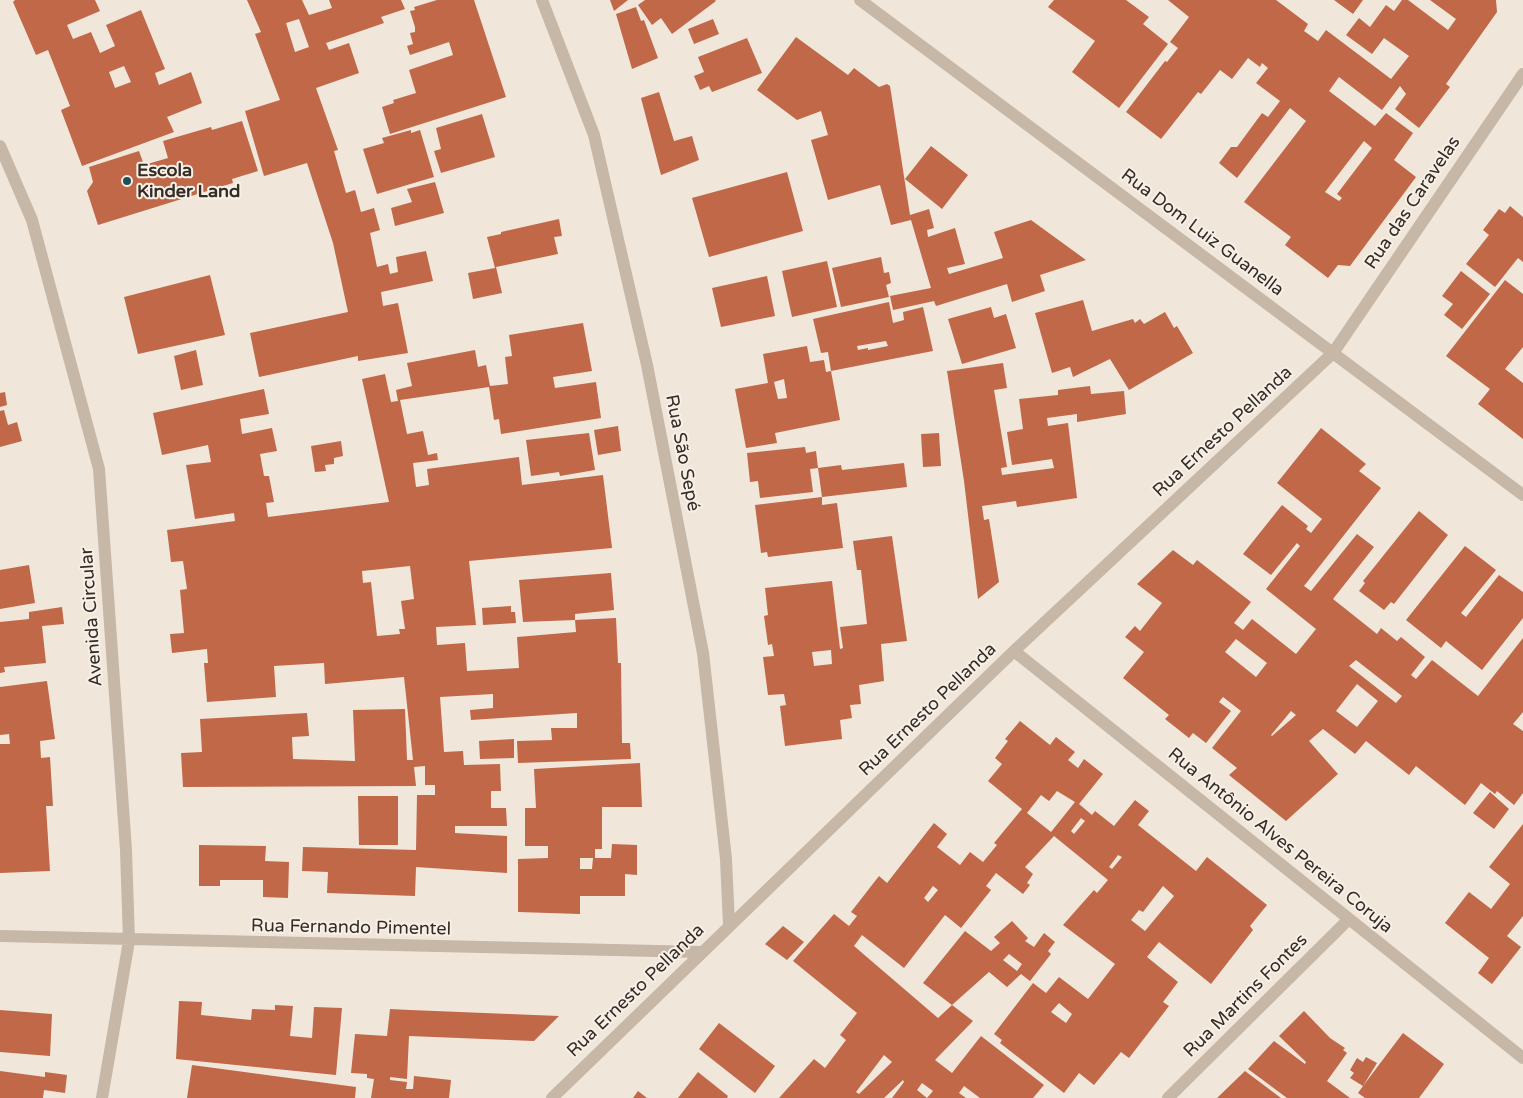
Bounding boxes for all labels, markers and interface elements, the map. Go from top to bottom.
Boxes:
street label: Rua das Caravelas [1361,132,1465,274]
place label: Escola Kinder Land [137,160,240,202]
street label: Rua Dom Luiz Guanella [1116,165,1288,301]
marker: Escola Kinder Land [121,175,133,187]
street label: Rua Ernesto Pellanda [1149,362,1297,502]
street label: Rua São Sepé [660,393,704,513]
street label: Avenida Circular [76,547,108,687]
street label: Rua Ernesto Pellanda [855,639,1001,781]
street label: Rua Antônio Alves Pereira Coruja [1163,744,1397,938]
street label: Rua Fernando Pimentel [251,915,451,941]
street label: Rua Ernesto Pellanda [563,920,709,1062]
street label: Rua Martins Fontes [1180,930,1312,1062]

